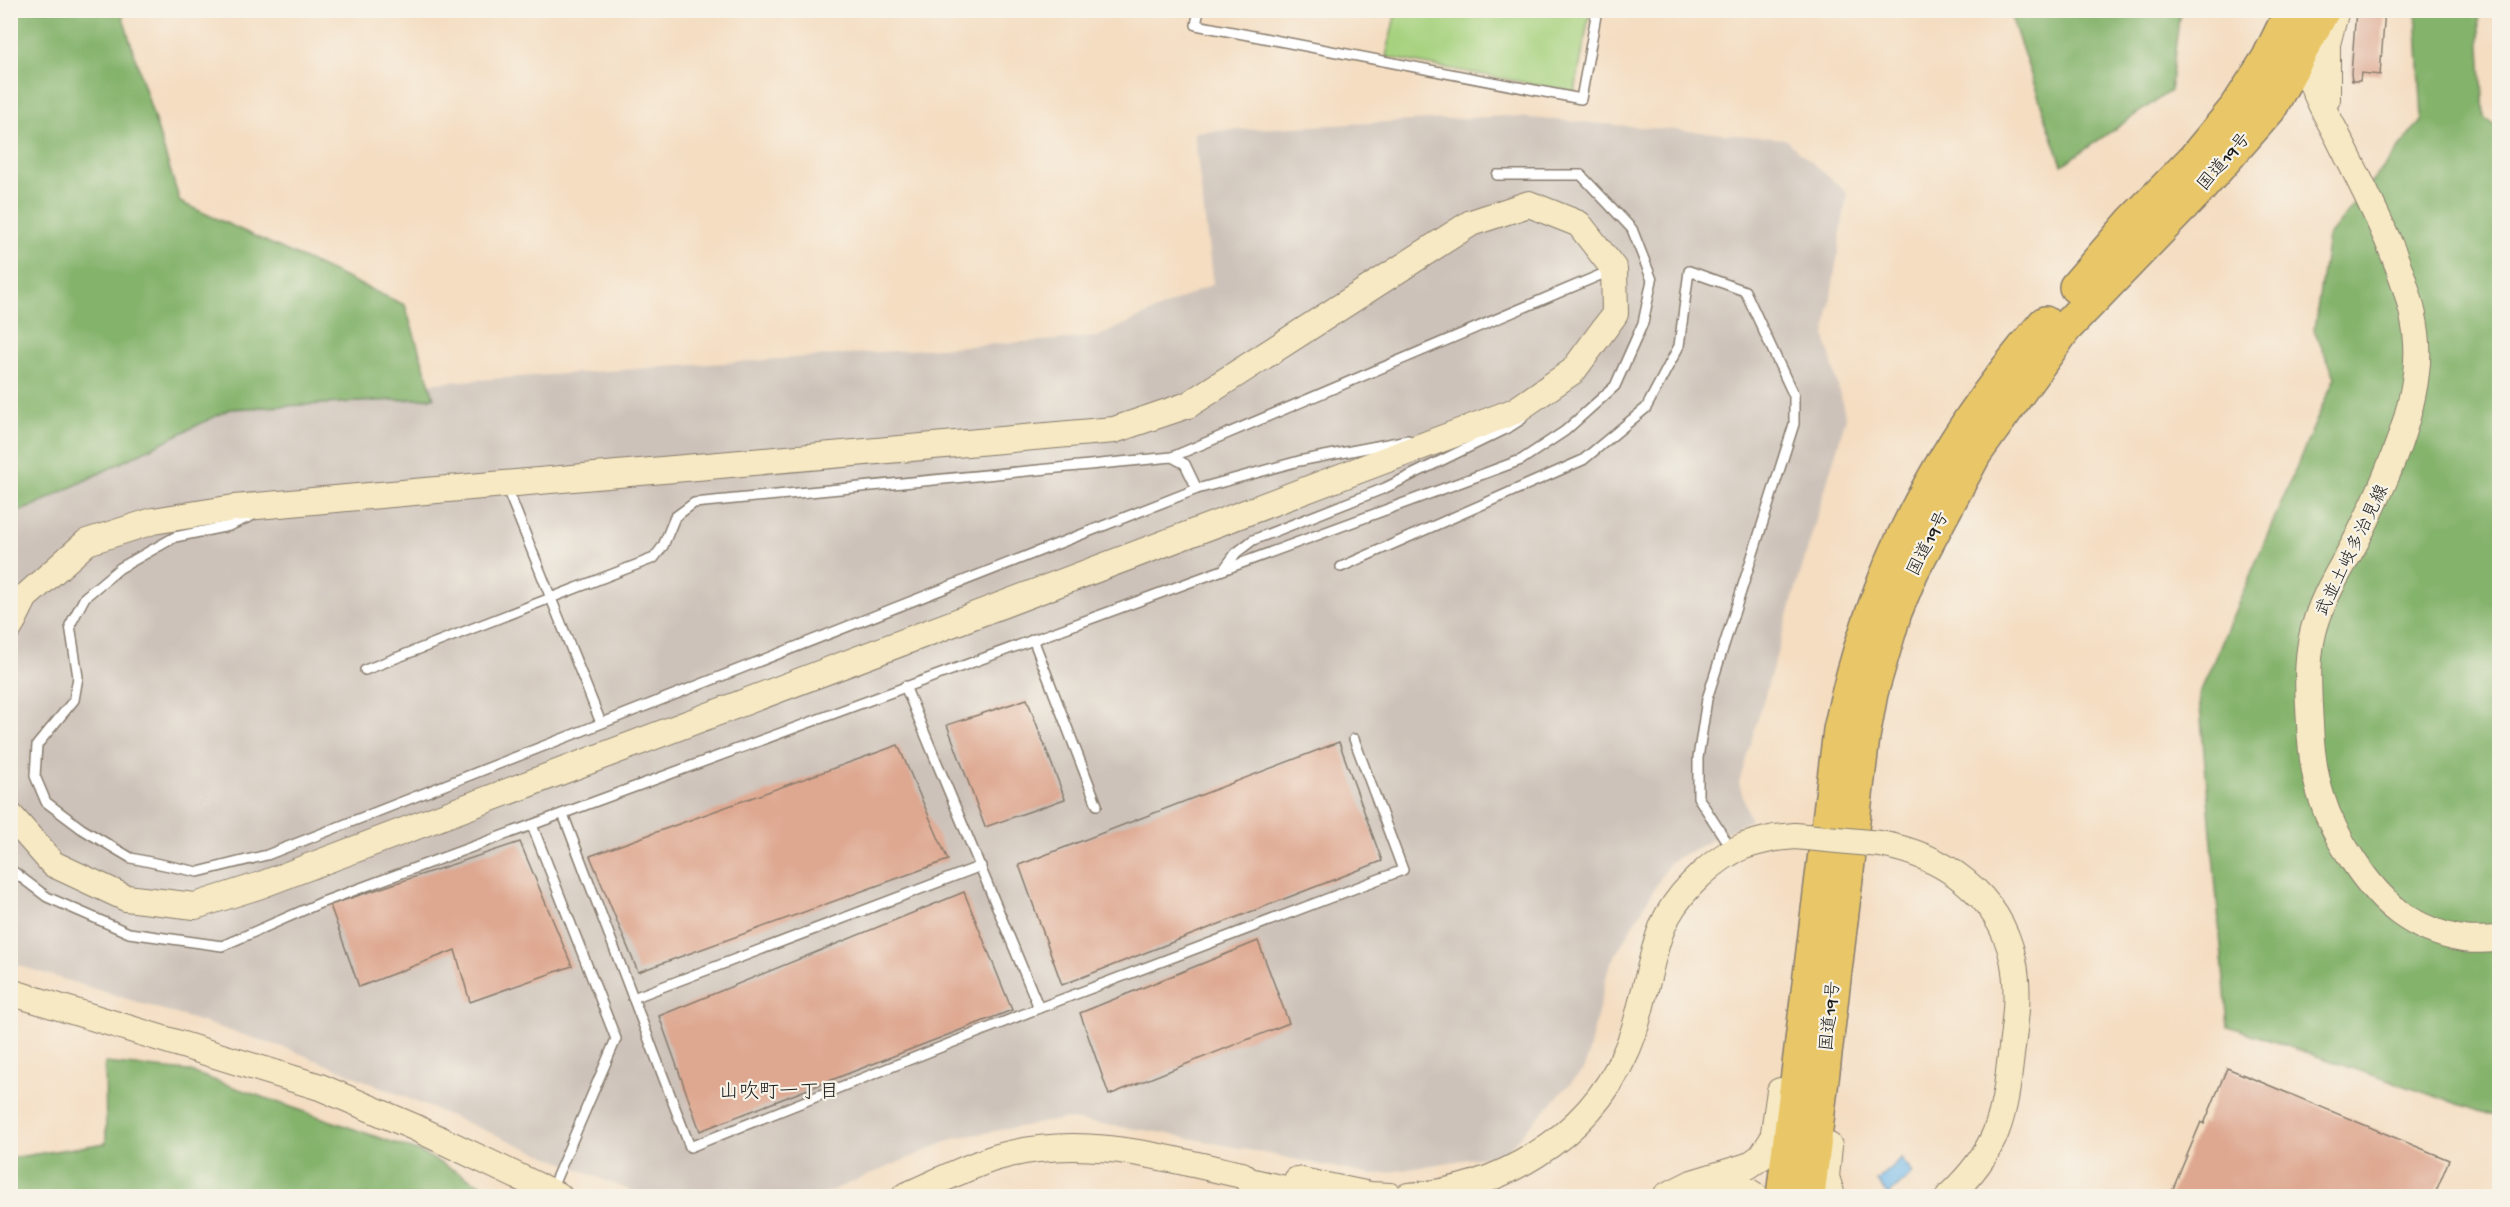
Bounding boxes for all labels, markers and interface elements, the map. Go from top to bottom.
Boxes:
street label: 国道19号 [2193,129,2256,196]
street label: 武並土岐多治見線 [2311,481,2394,620]
street label: 国道19号 [1903,508,1955,580]
street label: 国道19号 [1816,980,1846,1052]
district label: 山吹町一丁目 [719,1080,839,1105]

